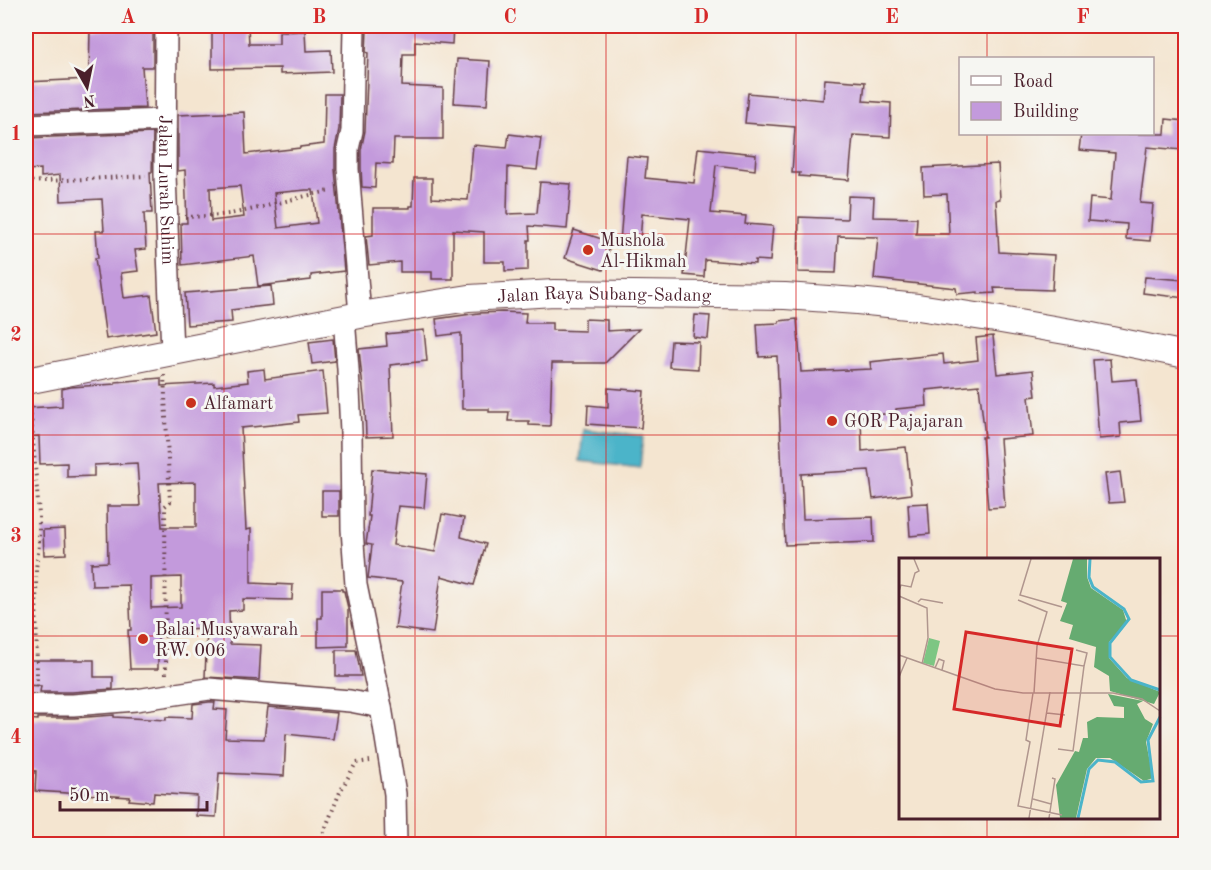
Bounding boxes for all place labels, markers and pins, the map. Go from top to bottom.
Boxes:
place label: Mushola Al-Hikmah [600,232,687,271]
marker: Mushola Al-Hikmah [581,243,595,257]
place label: Alfamart [203,395,273,413]
marker: Alfamart [184,396,198,410]
place label: GOR Pajajaran [844,413,963,431]
marker: GOR Pajajaran [825,414,839,428]
place label: Balai Musyawarah RW. 006 [155,621,298,660]
marker: Balai Musyawarah RW. 006 [136,632,150,646]

